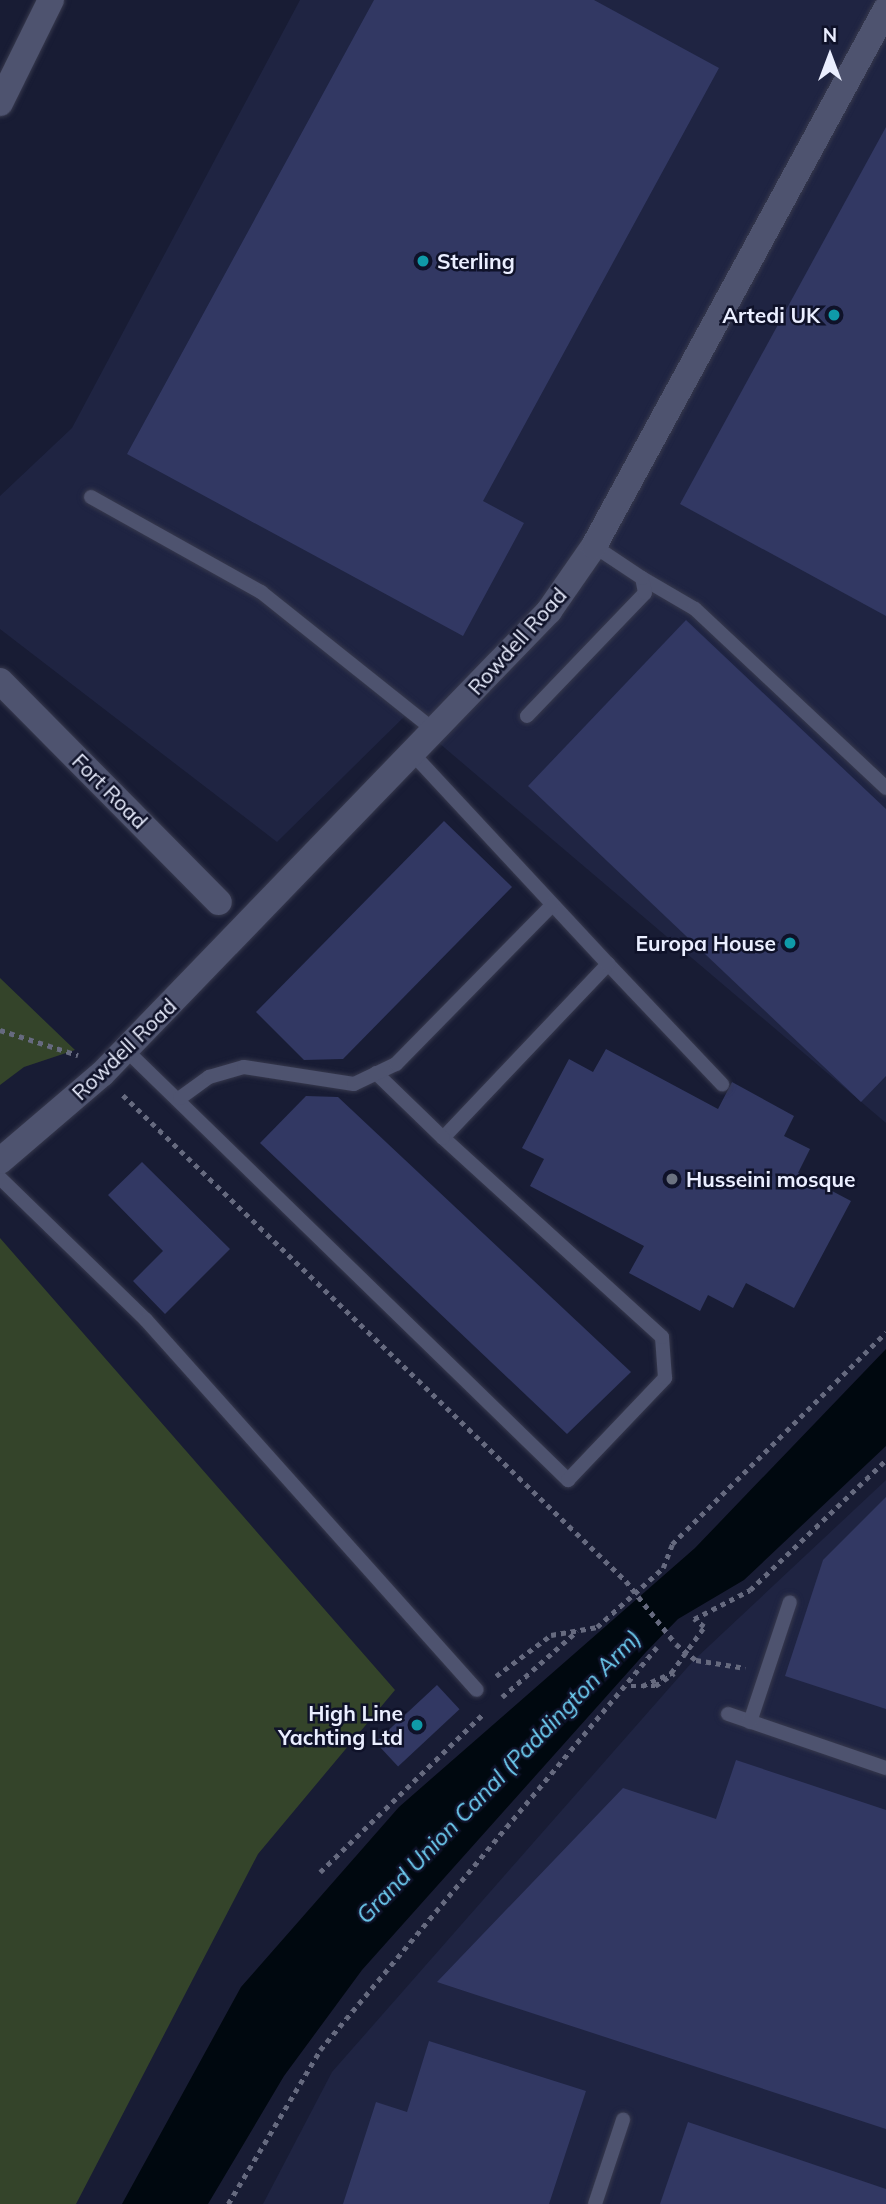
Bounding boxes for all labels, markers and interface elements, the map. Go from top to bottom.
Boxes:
north arrow [795,21,865,91]
text: N [823,23,837,47]
place label: Sterling [437,248,515,274]
marker: Sterling [415,253,431,269]
place label: Artedi UK [722,302,820,328]
marker: Artedi UK [826,307,842,323]
street label: Rowdell Road [462,582,572,700]
street label: Fort Road [67,748,153,834]
place label: Europa House [635,930,776,956]
marker: Europa House [782,935,798,951]
street label: Rowdell Road [67,993,181,1105]
place label: Husseini mosque [686,1166,856,1192]
marker: Husseini mosque [664,1171,680,1187]
water label: Grand Union Canal (Paddington Arm) [351,1624,647,1930]
place label: High Line Yachting Ltd [278,1700,403,1750]
marker: High Line Yachting Ltd [409,1717,425,1733]

